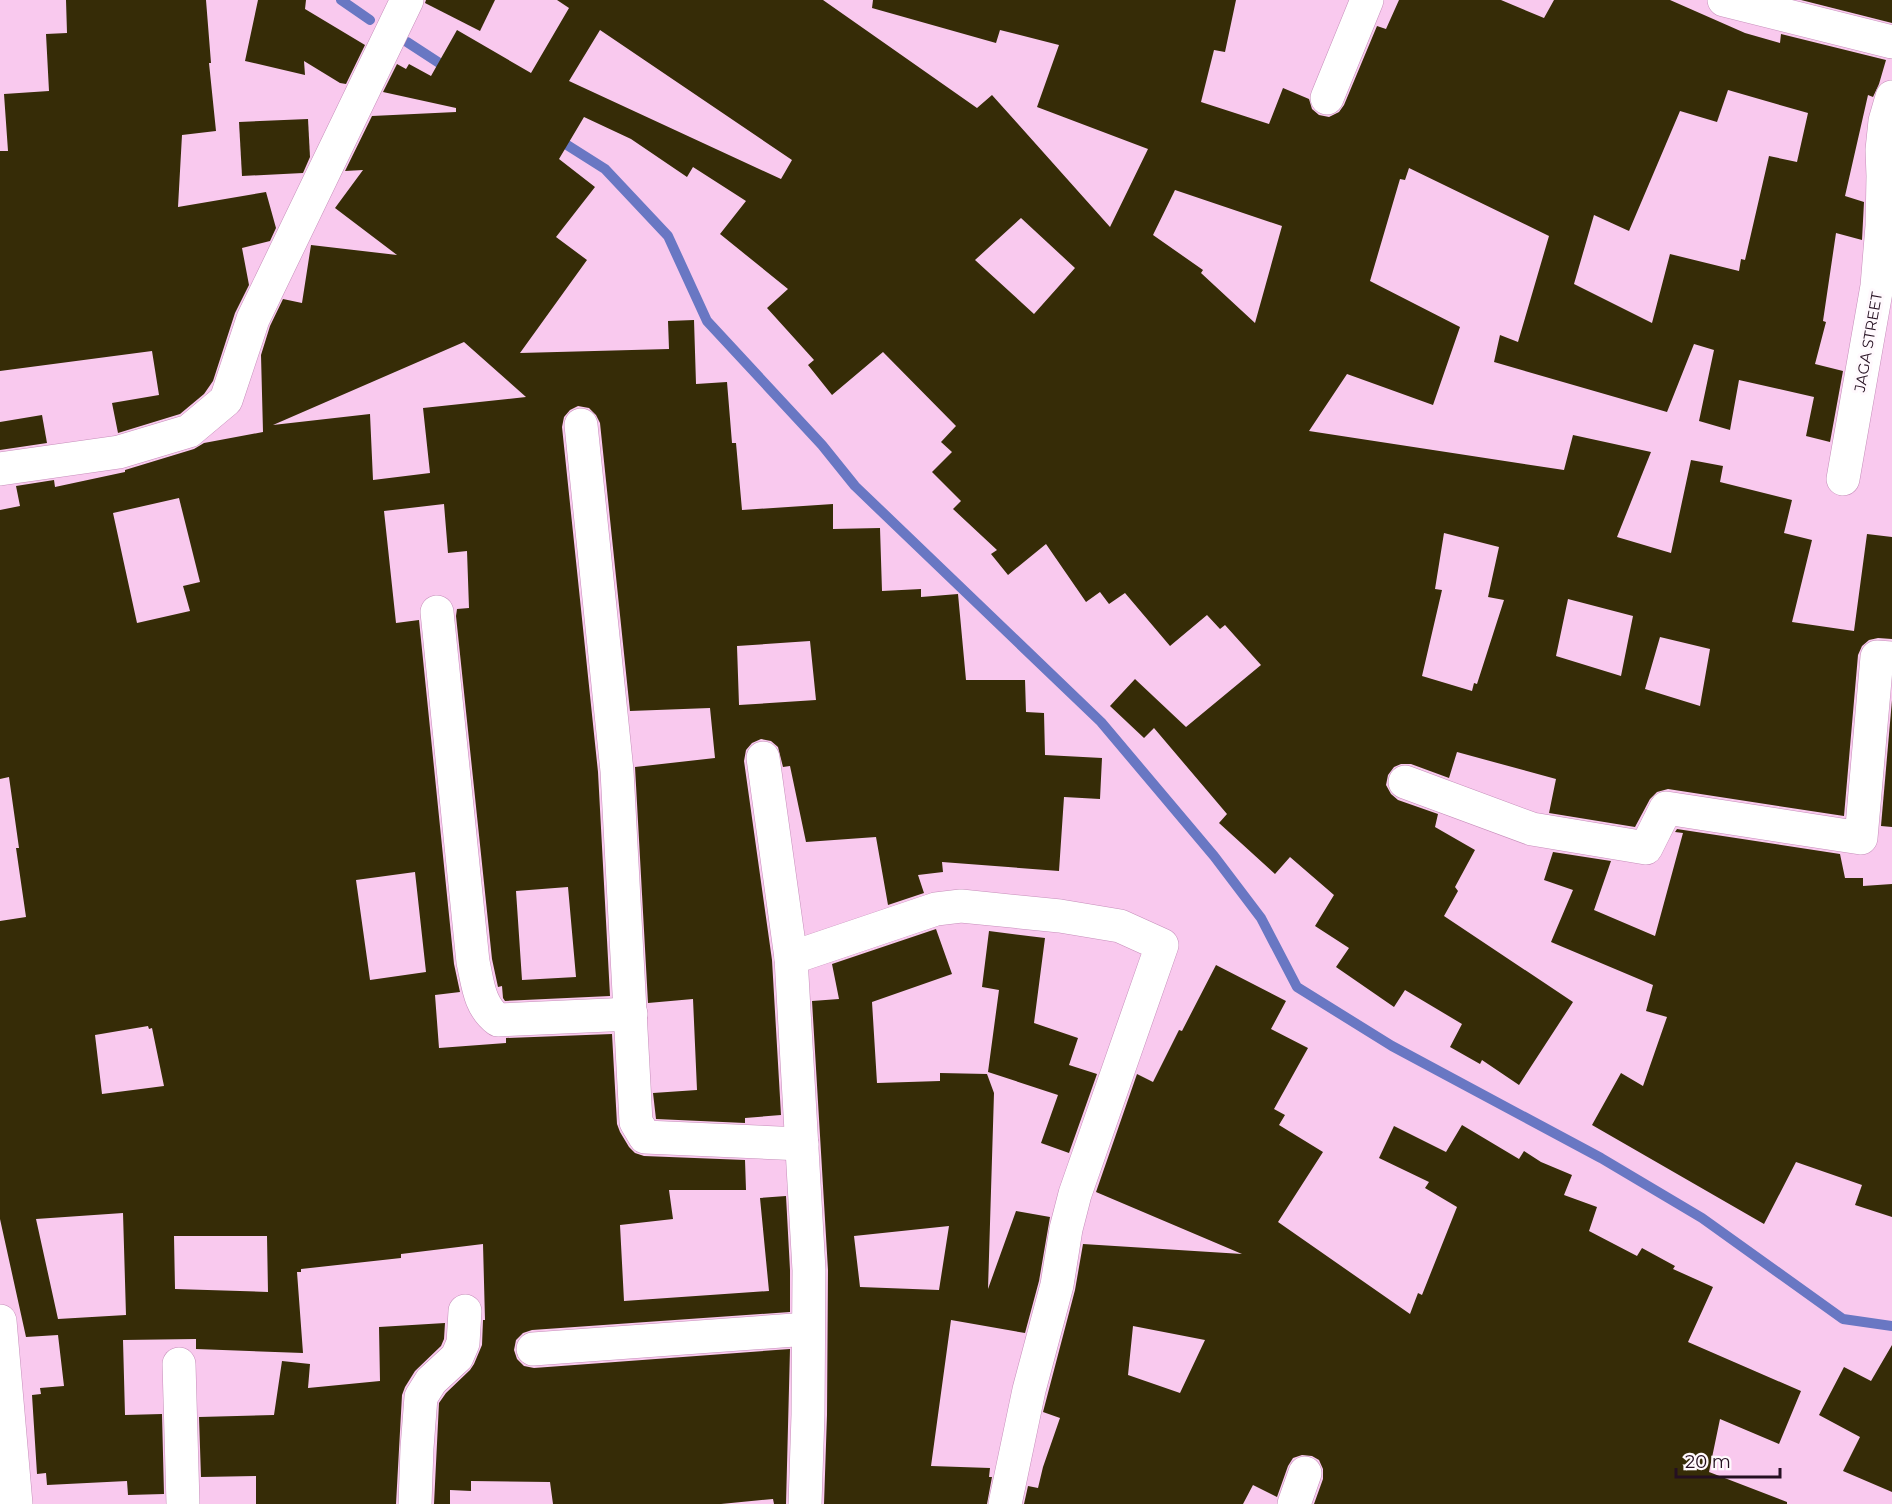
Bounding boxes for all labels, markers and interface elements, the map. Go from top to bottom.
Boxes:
street label: JAGA STREET [1850,290,1886,395]
scale bar [1676,1441,1780,1479]
text: 20 m [1685,1451,1731,1473]

